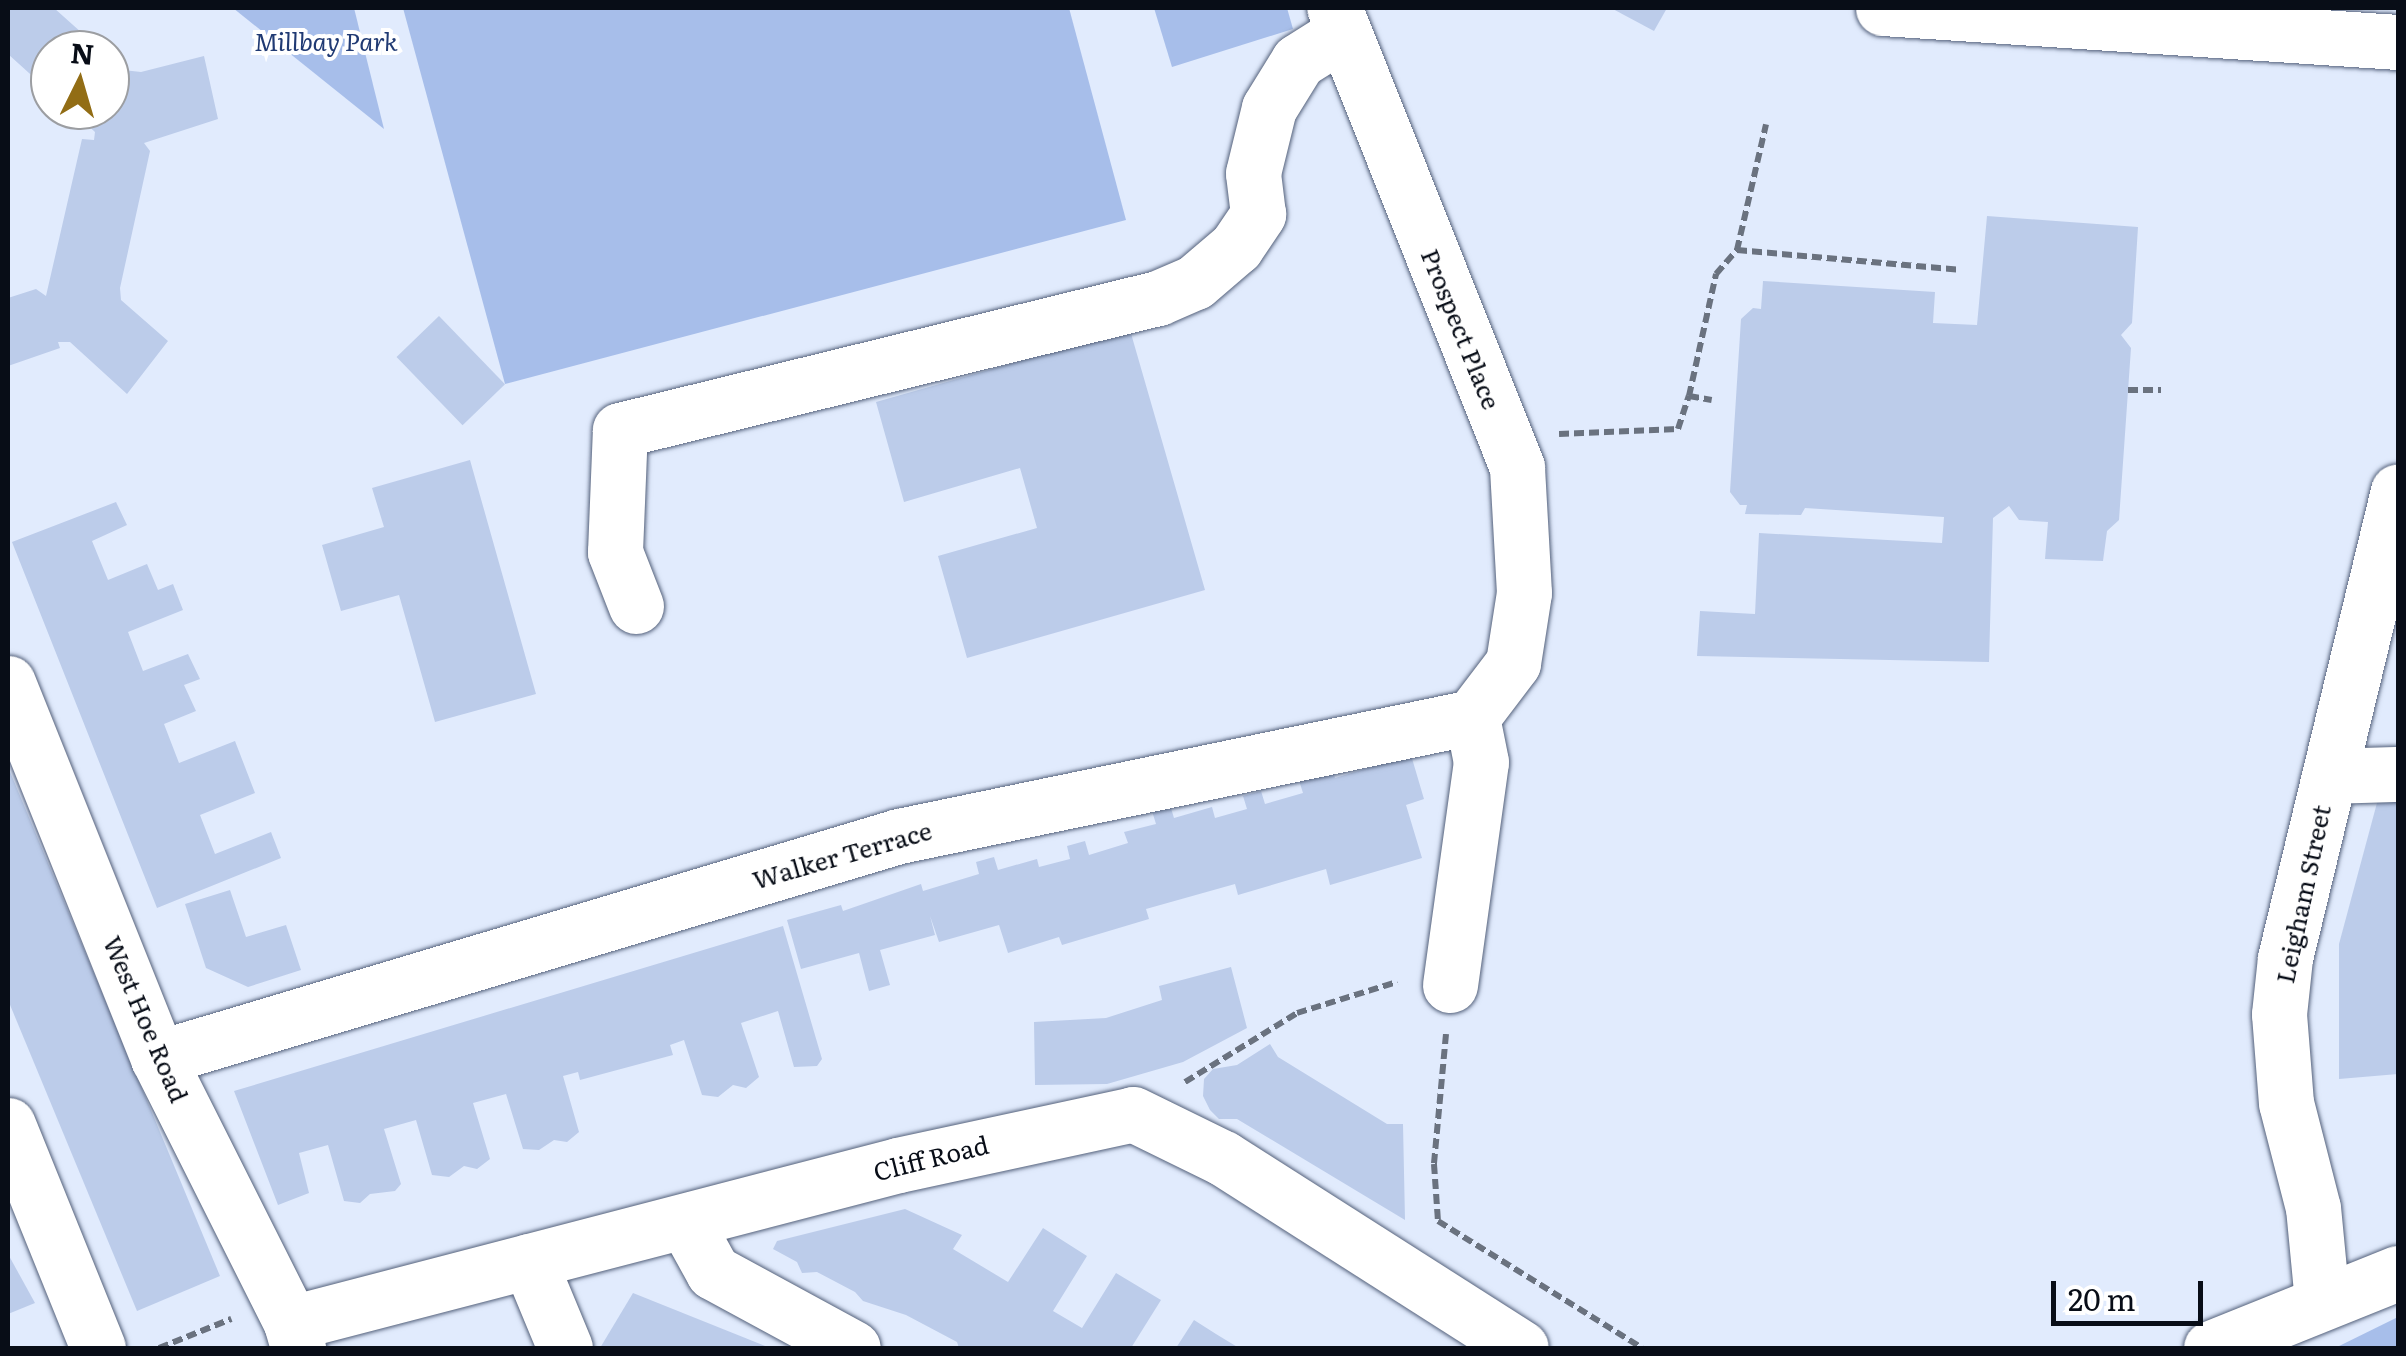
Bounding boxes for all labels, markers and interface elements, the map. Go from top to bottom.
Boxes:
park label: Millbay Park [254,26,398,56]
north arrow [30,30,130,130]
text: N [69,30,96,74]
street label: Prospect Place [1415,244,1507,414]
street label: Leigham Street [2269,802,2337,986]
street label: Walker Terrace [749,815,935,895]
street label: West Hoe Road [97,931,195,1107]
street label: Cliff Road [870,1129,992,1187]
scale bar [2056,1261,2208,1323]
text: 20 m [2068,1276,2136,1320]

